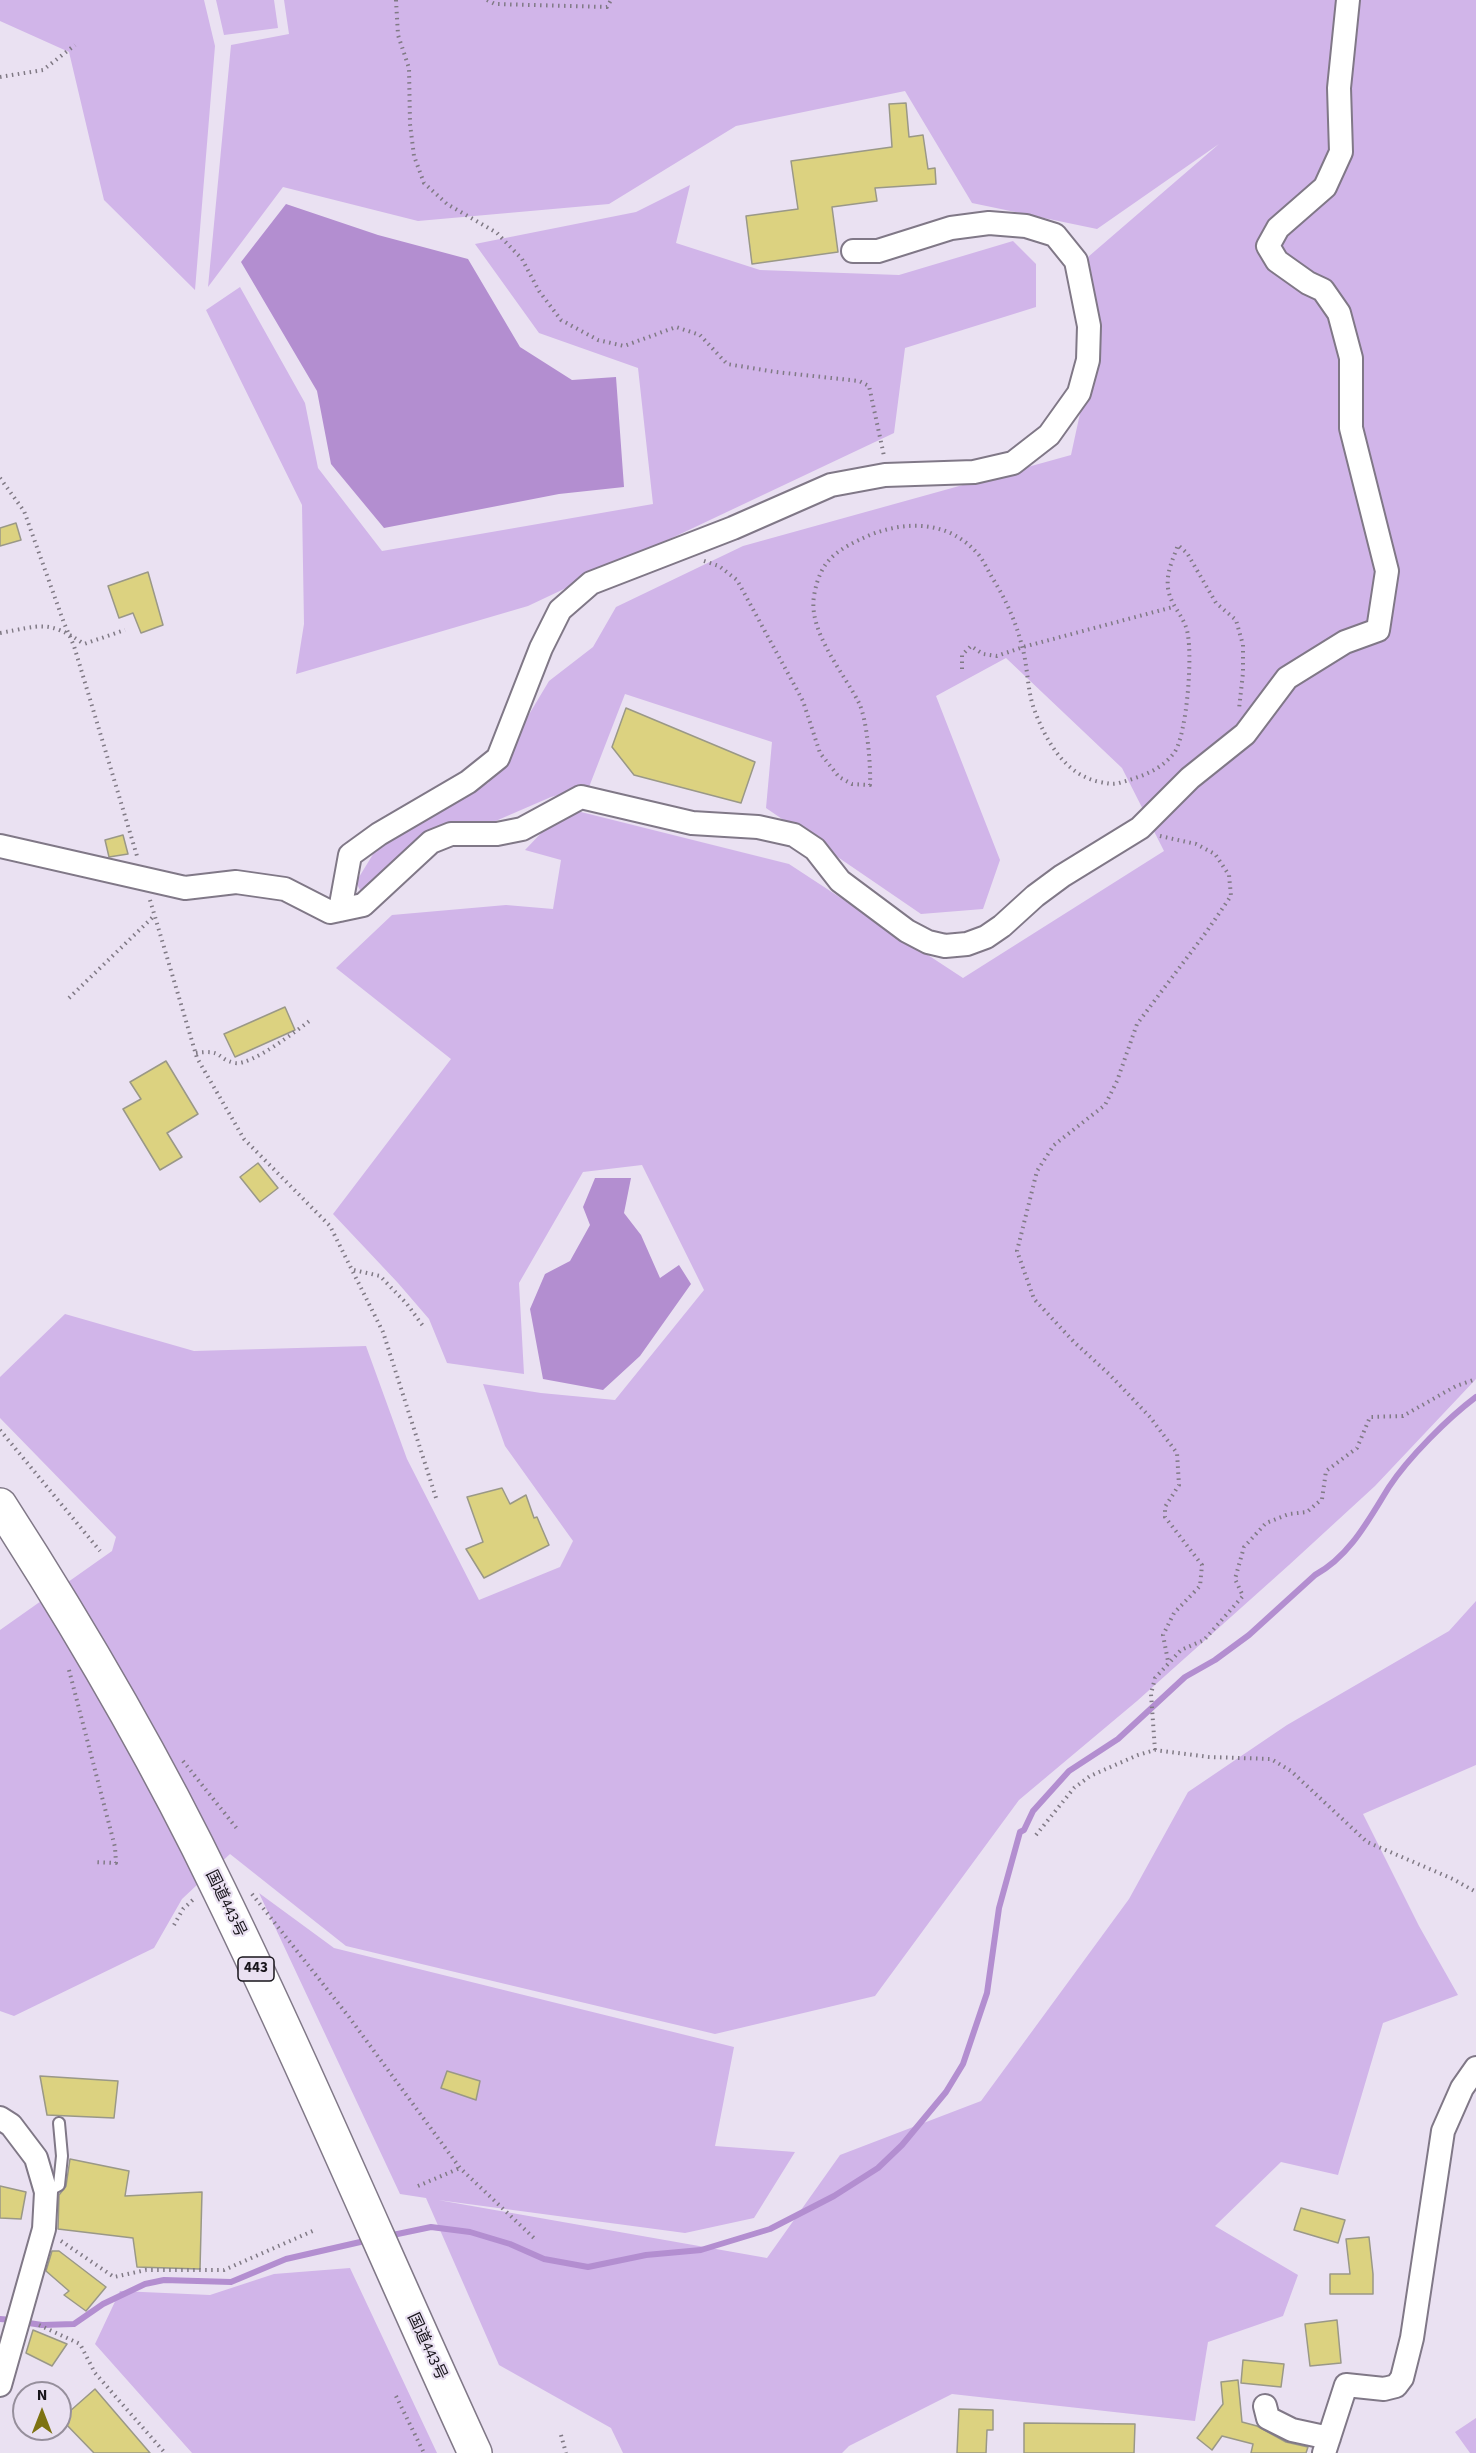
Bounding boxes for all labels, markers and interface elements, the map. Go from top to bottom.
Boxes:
street label: 国道443号 [201,1867,249,1941]
road number: 443 [238,1957,274,1981]
street label: 国道443号 [402,2310,450,2384]
north arrow [12,2381,72,2441]
text: N [37,2384,47,2406]

